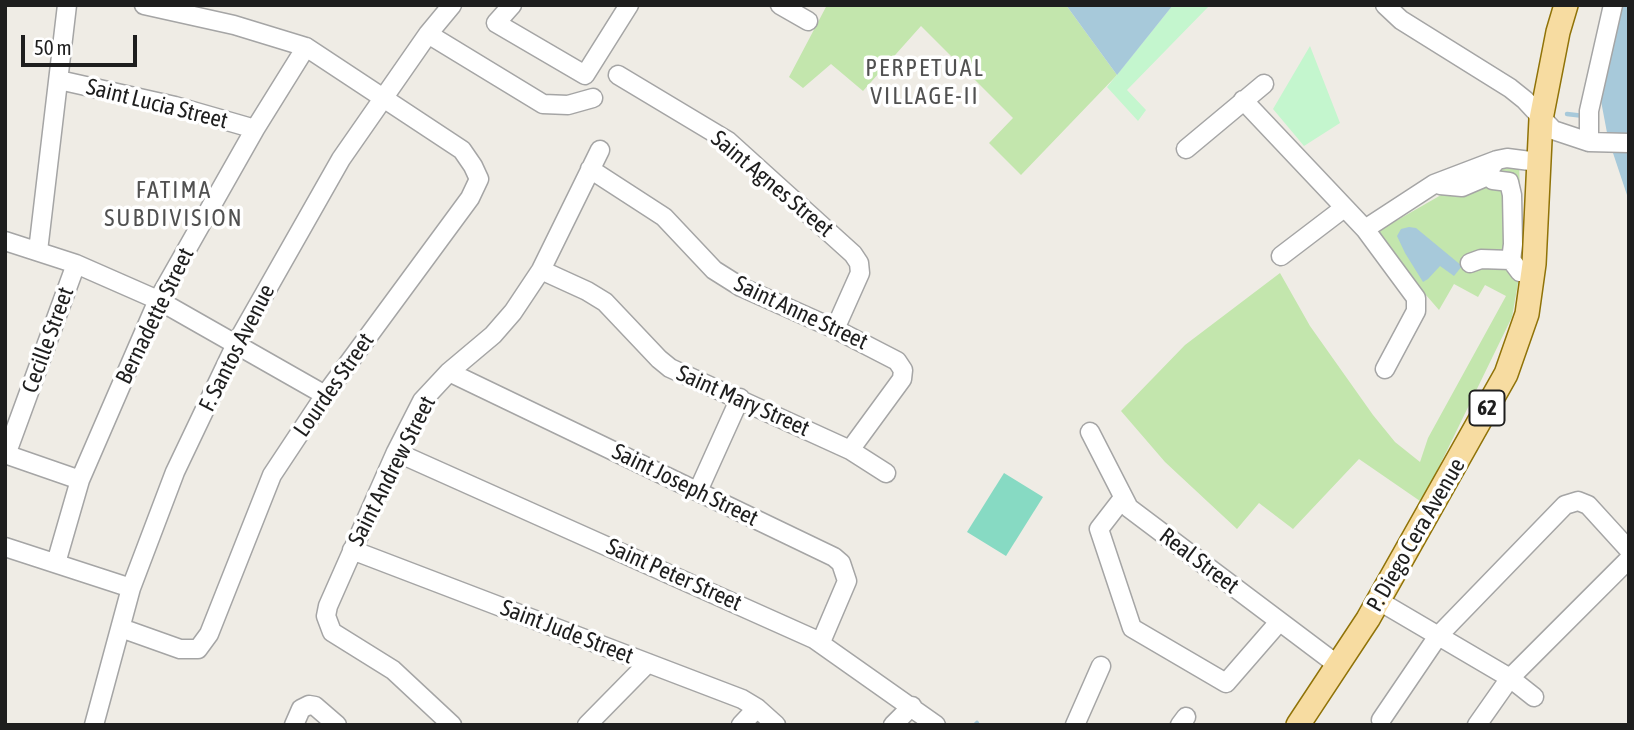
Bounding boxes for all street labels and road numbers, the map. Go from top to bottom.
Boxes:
street label: Saint Lucia Street [83,73,231,135]
street label: Saint Agnes Street [705,125,839,243]
street label: Bernadette Street [110,243,200,389]
street label: Saint Anne Street [730,270,872,356]
street label: F. Santos Avenue [193,280,281,416]
street label: Cecille Street [16,283,80,397]
street label: Lourdes Street [288,328,380,442]
street label: Saint Mary Street [672,359,814,443]
road number: 62 [1470,390,1504,426]
street label: Saint Andrew Street [342,392,442,550]
street label: Saint Joseph Street [608,438,762,532]
street label: P. Diego Cera Avenue [1361,453,1471,617]
street label: Real Street [1154,522,1244,600]
street label: Saint Peter Street [602,533,746,617]
street label: Saint Jude Street [497,594,637,670]

